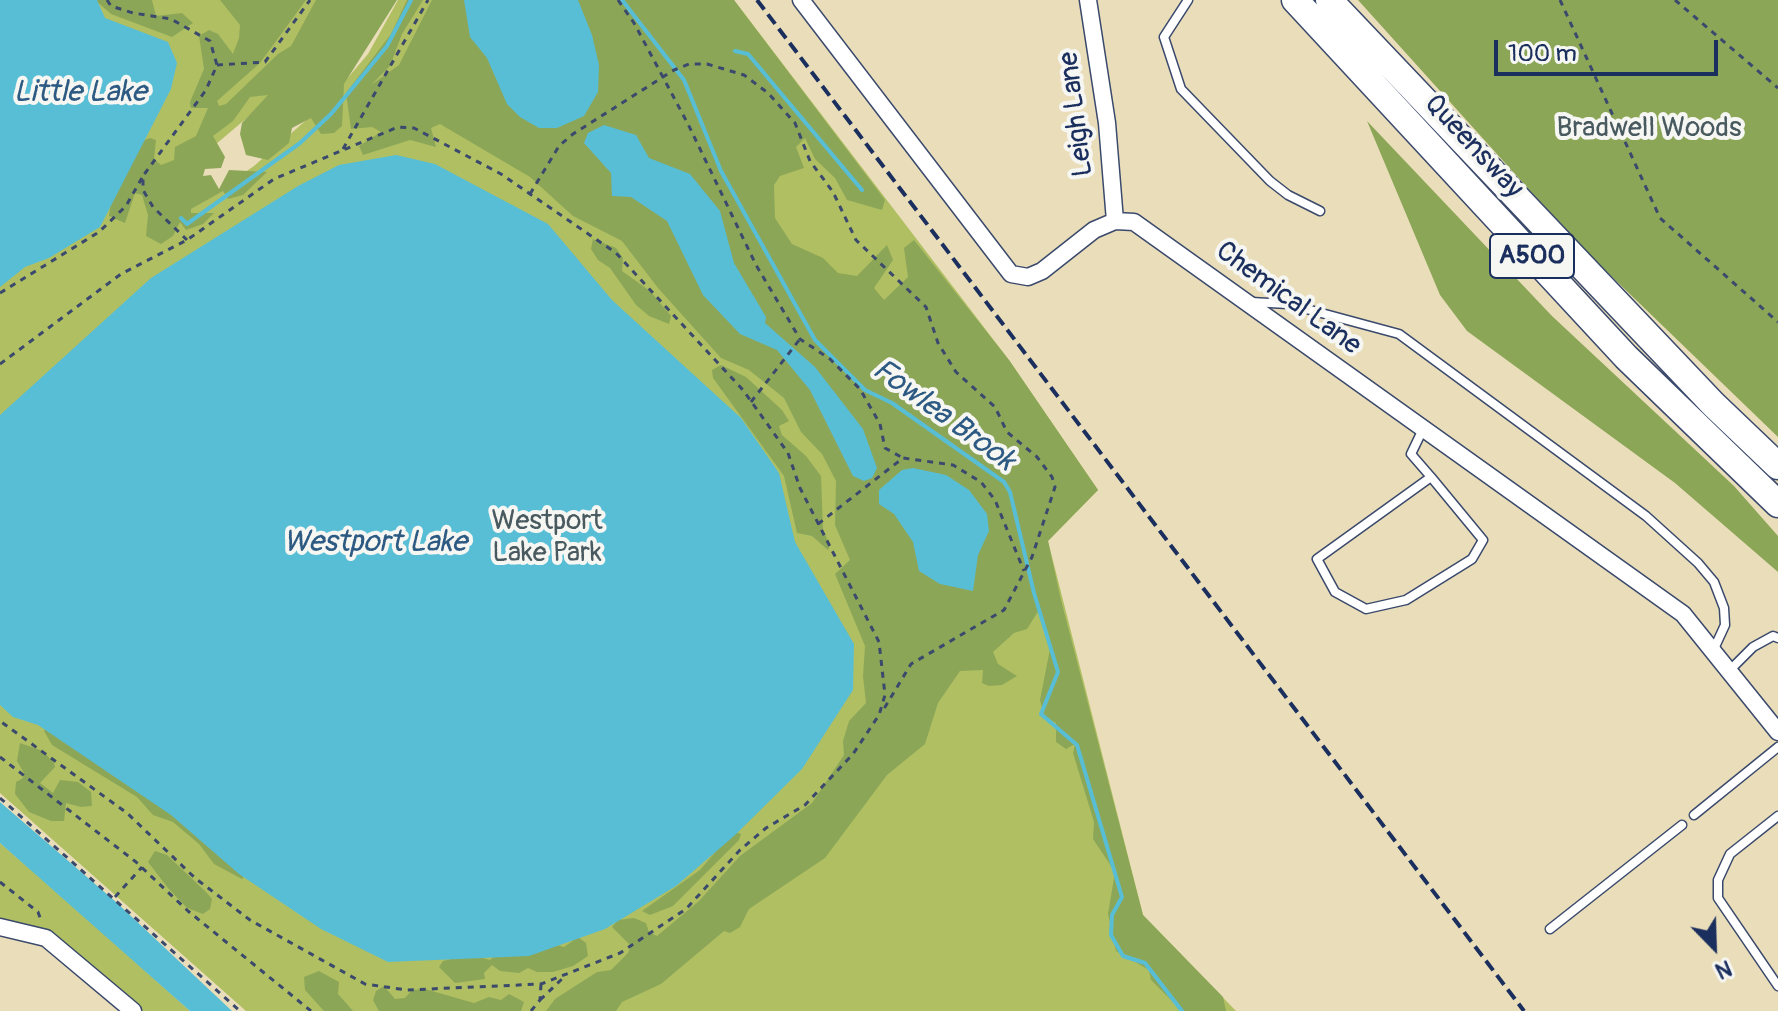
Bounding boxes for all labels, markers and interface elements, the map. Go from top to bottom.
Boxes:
scale bar [1498,24,1722,74]
text: 100 m [1508,39,1577,68]
street label: Leigh Lane [1053,50,1101,178]
water label: Little Lake [13,75,147,111]
street label: Queensway [1416,88,1530,206]
park label: Bradwell Woods [1557,112,1741,146]
road number: A500 [1490,234,1574,278]
street label: Chemical Lane [1209,235,1367,363]
water label: Fowlea Brook [865,352,1021,480]
park label: Westport Lake Park [491,505,603,571]
water label: Westport Lake [283,525,467,561]
north arrow [1674,907,1754,987]
text: N [1711,953,1736,985]

